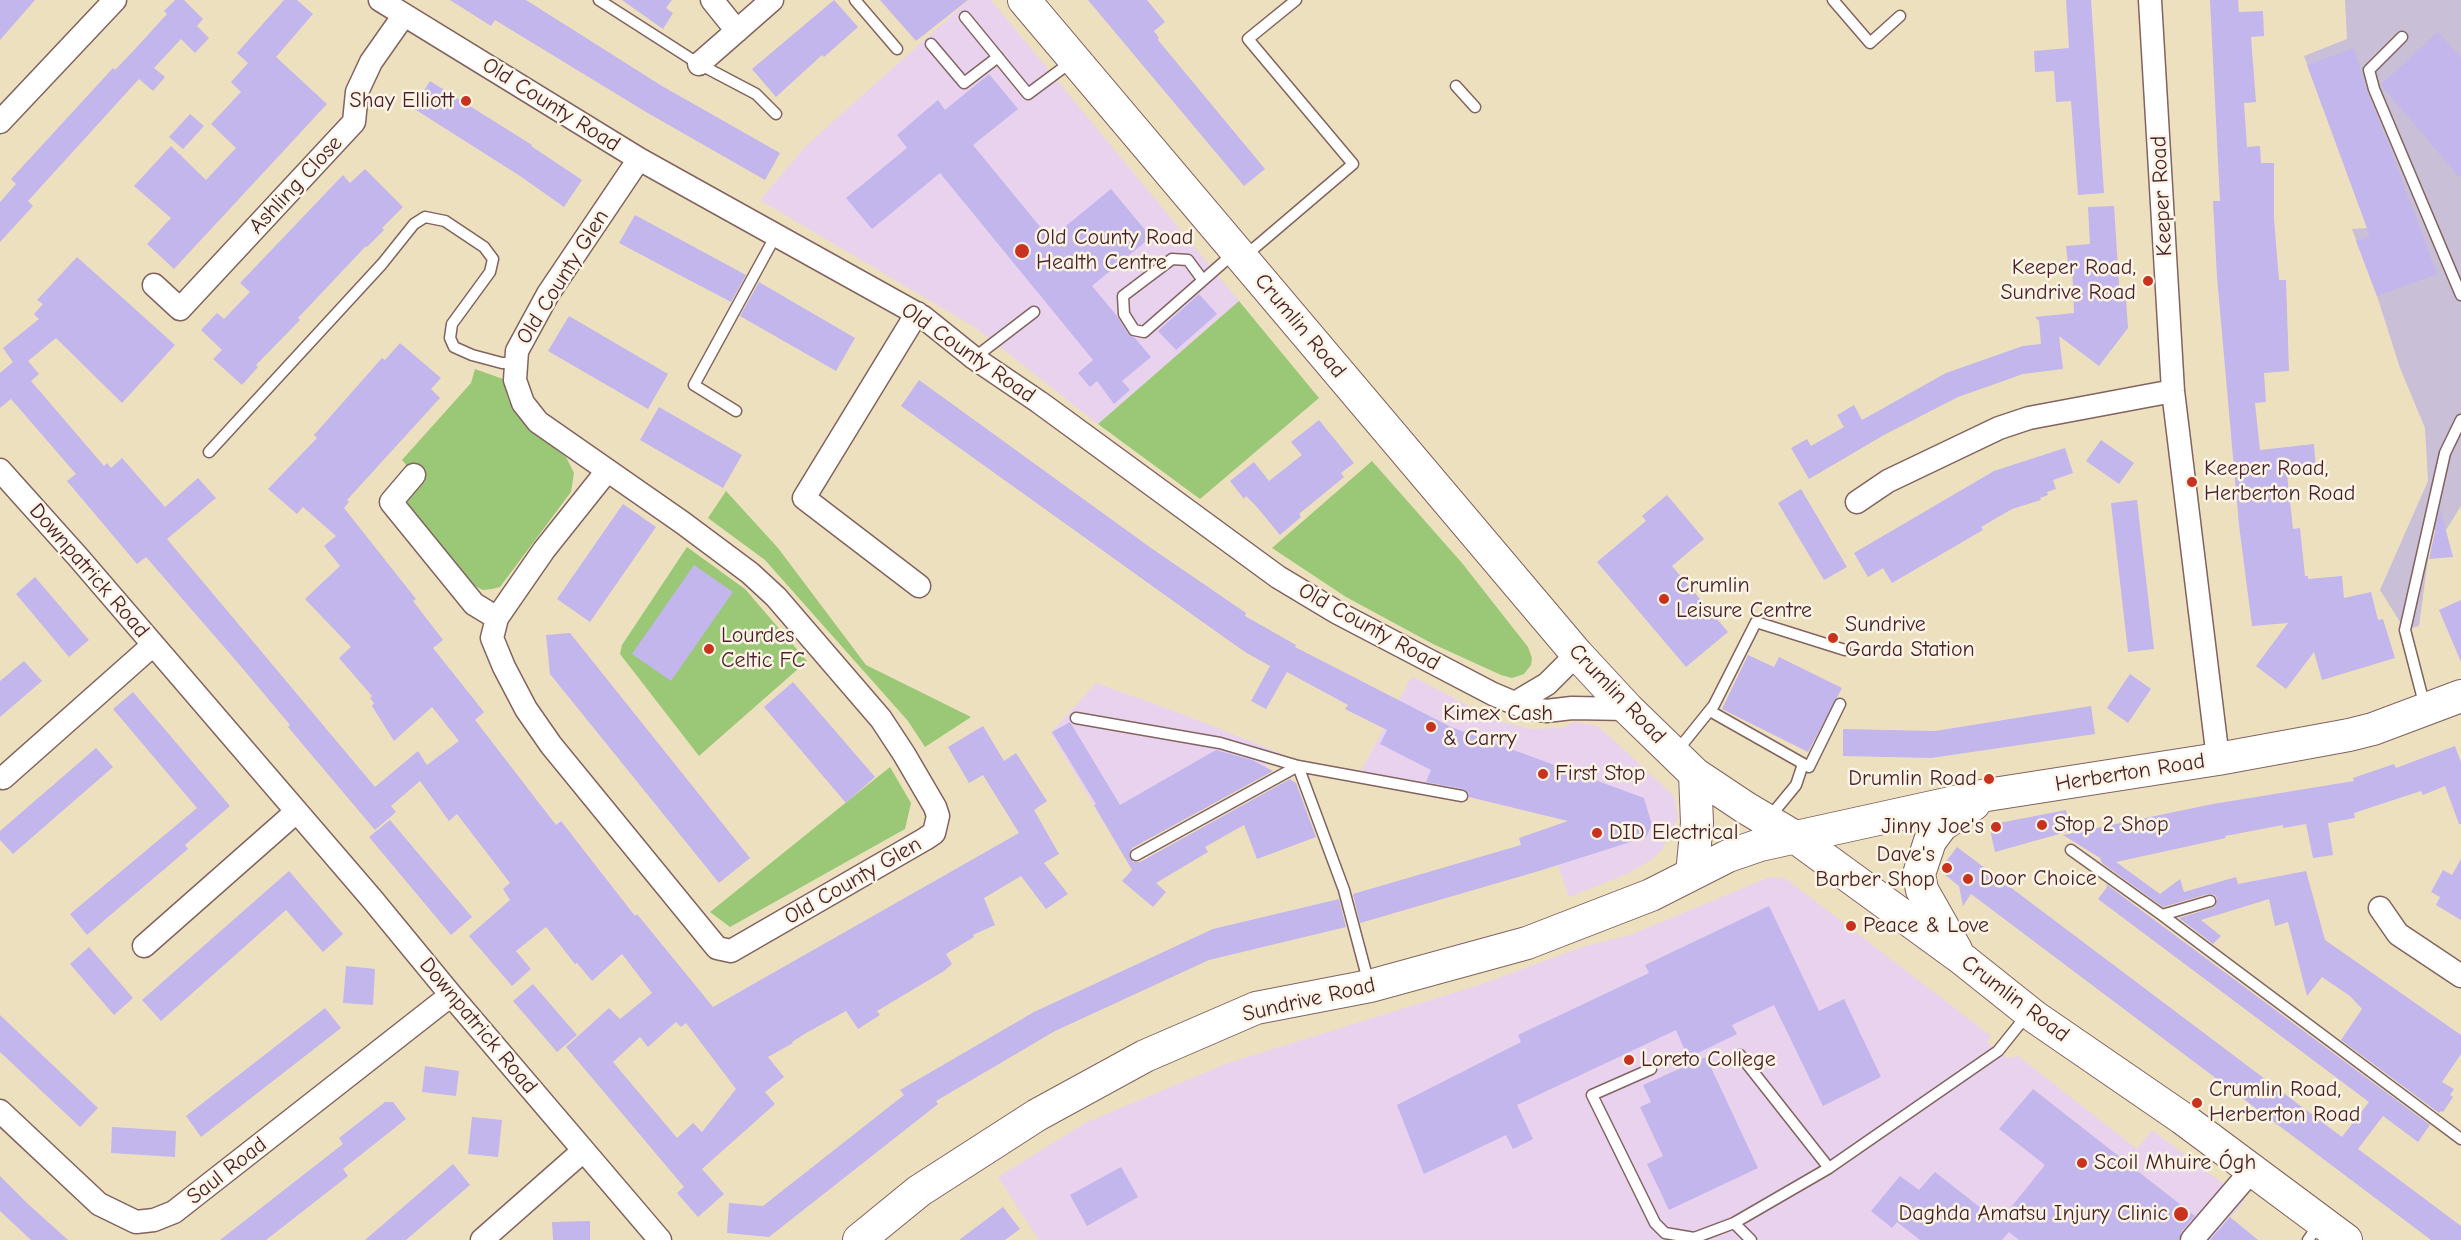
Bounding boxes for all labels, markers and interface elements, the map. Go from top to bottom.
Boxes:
street label: Old County Road [477,52,625,158]
place label: Shay Elliott [350,88,454,114]
marker: Shay Elliott [459,94,473,108]
street label: Ashling Close [244,130,348,240]
street label: Keeper Road [2146,135,2178,257]
street label: Old County Glen [511,205,615,349]
place label: Old County Road Health Centre [1036,225,1193,276]
marker: Old County Road Health Centre [1013,242,1031,260]
place label: Keeper Road, Sundrive Road [2000,255,2136,306]
street label: Crumlin Road [1249,268,1351,384]
marker: Keeper Road, Sundrive Road [2141,274,2155,288]
street label: Old County Road [896,297,1040,409]
place label: Keeper Road, Herberton Road [2204,456,2355,508]
marker: Keeper Road, Herberton Road [2185,475,2199,489]
street label: Downpatrick Road [23,498,155,644]
place label: Crumlin Leisure Centre [1676,573,1812,624]
street label: Old County Road [1294,577,1444,677]
marker: Crumlin Leisure Centre [1657,592,1671,606]
place label: Sundrive Garda Station [1845,612,1975,664]
place label: Lourdes Celtic FC [721,623,805,674]
marker: Sundrive Garda Station [1826,631,1840,645]
street label: Crumlin Road [1563,639,1671,749]
marker: Lourdes Celtic FC [702,642,716,656]
place label: Kimex Cash & Carry [1443,701,1553,752]
marker: Kimex Cash & Carry [1424,720,1438,734]
street label: Herberton Road [2053,748,2207,798]
place label: First Stop [1555,761,1645,787]
place label: Drumlin Road [1848,766,1977,792]
marker: First Stop [1536,767,1550,781]
marker: Drumlin Road [1982,772,1996,786]
place label: Stop 2 Shop [2054,812,2169,838]
place label: Jinny Joe's [1881,814,1984,840]
marker: Stop 2 Shop [2035,818,2049,832]
place label: DID Electrical [1609,820,1739,846]
marker: Jinny Joe's [1989,820,2003,834]
marker: DID Electrical [1590,826,1604,840]
street label: Old County Glen [780,831,926,931]
place label: Dave's Barber Shop [1815,842,1935,894]
marker: Dave's Barber Shop [1940,861,1954,875]
place label: Door Choice [1980,866,2097,892]
marker: Door Choice [1961,872,1975,886]
place label: Peace & Love [1863,913,1989,939]
marker: Peace & Love [1844,919,1858,933]
street label: Crumlin Road [1956,950,2074,1048]
street label: Downpatrick Road [413,952,543,1100]
street label: Sundrive Road [1240,972,1378,1028]
place label: Loreto College [1641,1047,1776,1073]
marker: Loreto College [1622,1053,1636,1067]
place label: Crumlin Road, Herberton Road [2209,1077,2360,1128]
marker: Crumlin Road, Herberton Road [2190,1096,2204,1110]
street label: Saul Road [182,1132,272,1210]
place label: Scoil Mhuire Ógh [2094,1150,2256,1176]
marker: Scoil Mhuire Ógh [2075,1156,2089,1170]
place label: Daghda Amatsu Injury Clinic [1898,1201,2168,1227]
marker: Daghda Amatsu Injury Clinic [2172,1205,2190,1223]

